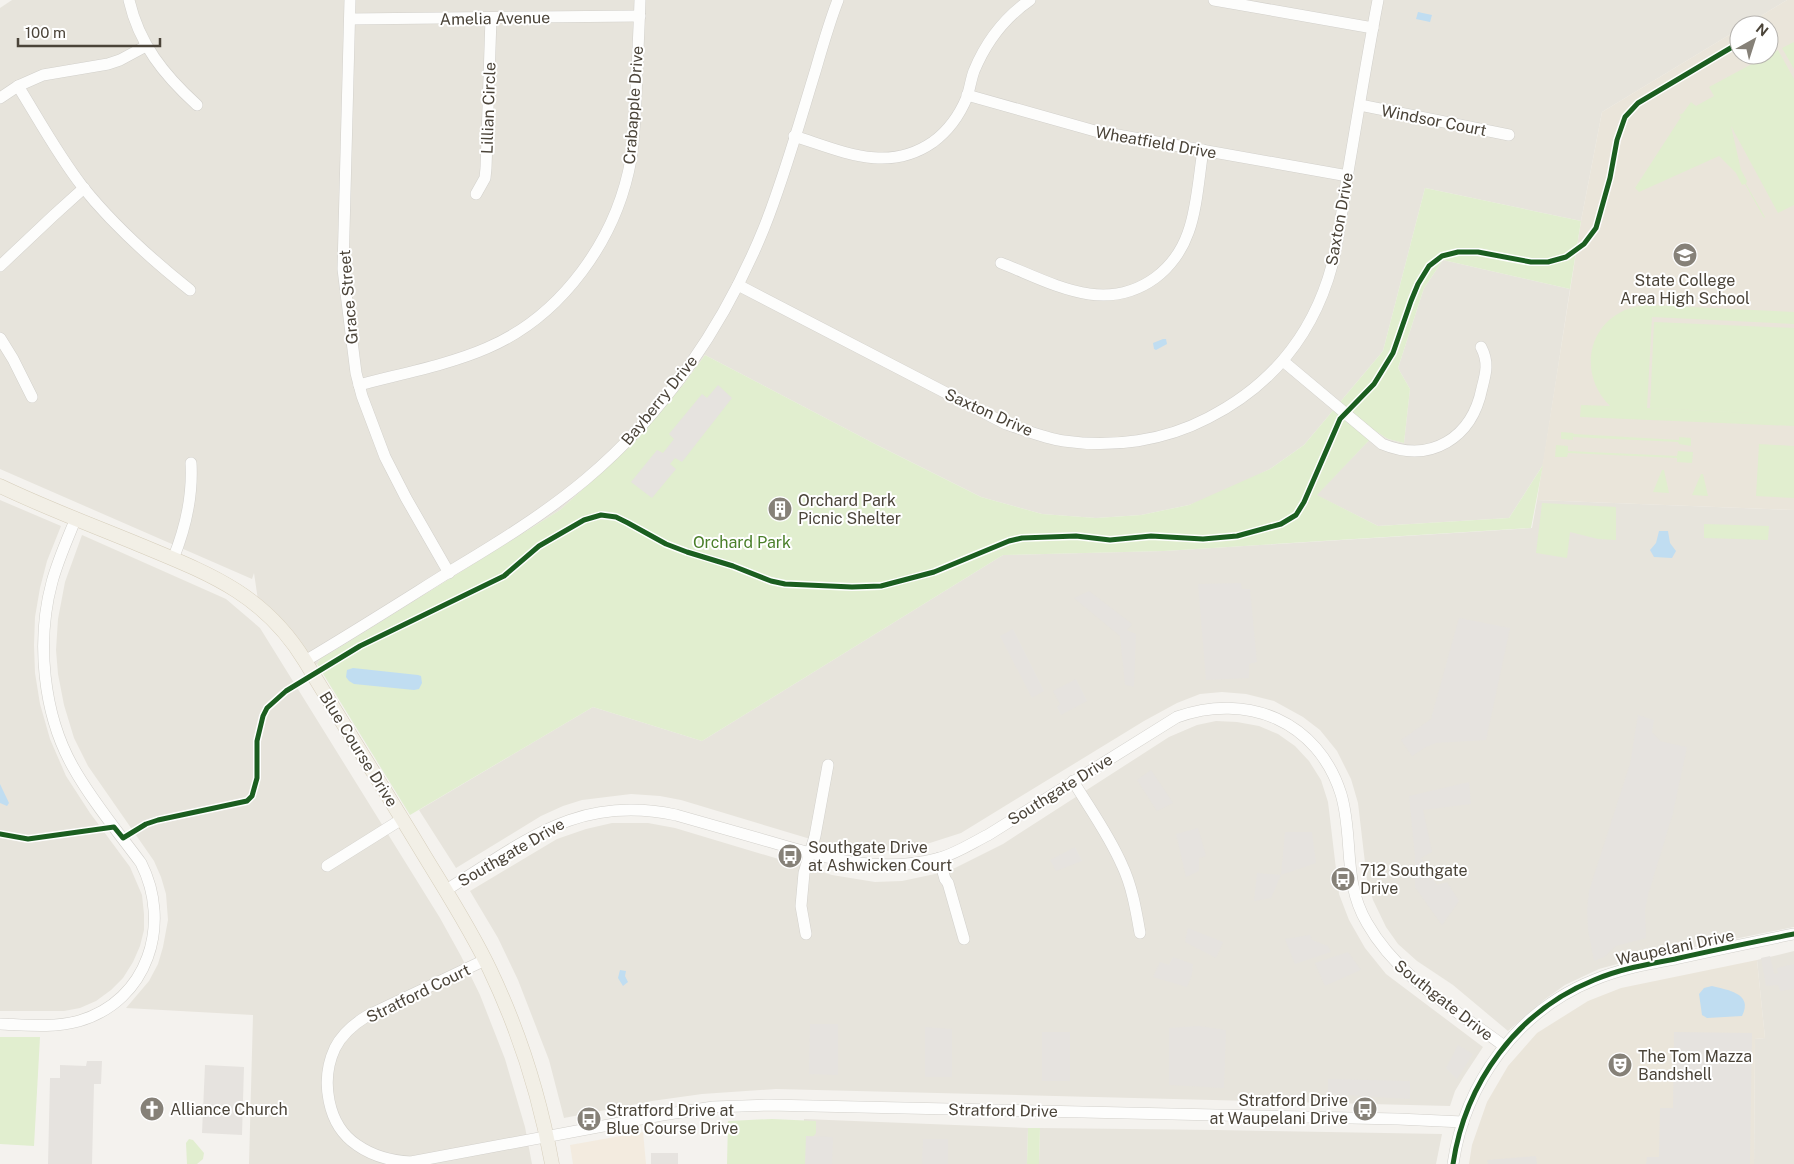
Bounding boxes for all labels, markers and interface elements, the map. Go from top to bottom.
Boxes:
street label: Amelia Avenue [440,8,551,29]
scale bar [18,15,160,47]
north arrow [1729,15,1779,65]
text: N [1753,20,1771,40]
text: 100 m [25,24,66,41]
street label: Crabapple Drive [620,45,647,165]
street label: Lillian Circle [477,62,500,154]
street label: Windsor Court [1380,101,1488,140]
street label: Wheatfield Drive [1094,122,1218,163]
street label: Saxton Drive [1322,171,1357,267]
school or university icon: State College Area High School [1672,242,1698,268]
street label: Grace Street [335,249,362,345]
place label: State College Area High School [1620,271,1750,308]
street label: Bayberry Drive [617,352,701,449]
street label: Saxton Drive [942,385,1036,440]
place label: Orchard Park Picnic Shelter [798,491,901,528]
building icon: Orchard Park Picnic Shelter [767,496,793,522]
park label: Orchard Park [693,533,791,552]
street label: Blue Course Drive [315,688,402,810]
street label: Southgate Drive [1004,750,1116,829]
street label: Southgate Drive [455,814,568,891]
place label: Southgate Drive at Ashwicken Court [808,838,952,875]
bus stop icon: Southgate Drive at Ashwicken Court [777,843,803,869]
place label: 712 Southgate Drive [1360,861,1468,898]
bus stop icon: 712 Southgate Drive [1330,866,1356,892]
street label: Waupelani Drive [1614,926,1736,969]
street label: Southgate Drive [1391,956,1497,1045]
street label: Stratford Court [363,960,473,1027]
place label: The Tom Mazza Bandshell [1638,1047,1752,1084]
theatre icon: The Tom Mazza Bandshell [1607,1052,1633,1078]
place label: Stratford Drive at Waupelani Drive [1209,1091,1348,1128]
church icon: Alliance Church [139,1096,165,1122]
bus stop icon: Stratford Drive at Waupelani Drive [1352,1096,1378,1122]
place label: Alliance Church [170,1100,288,1119]
street label: Stratford Drive [948,1100,1058,1121]
place label: Stratford Drive at Blue Course Drive [606,1101,738,1138]
bus stop icon: Stratford Drive at Blue Course Drive [576,1106,602,1132]

